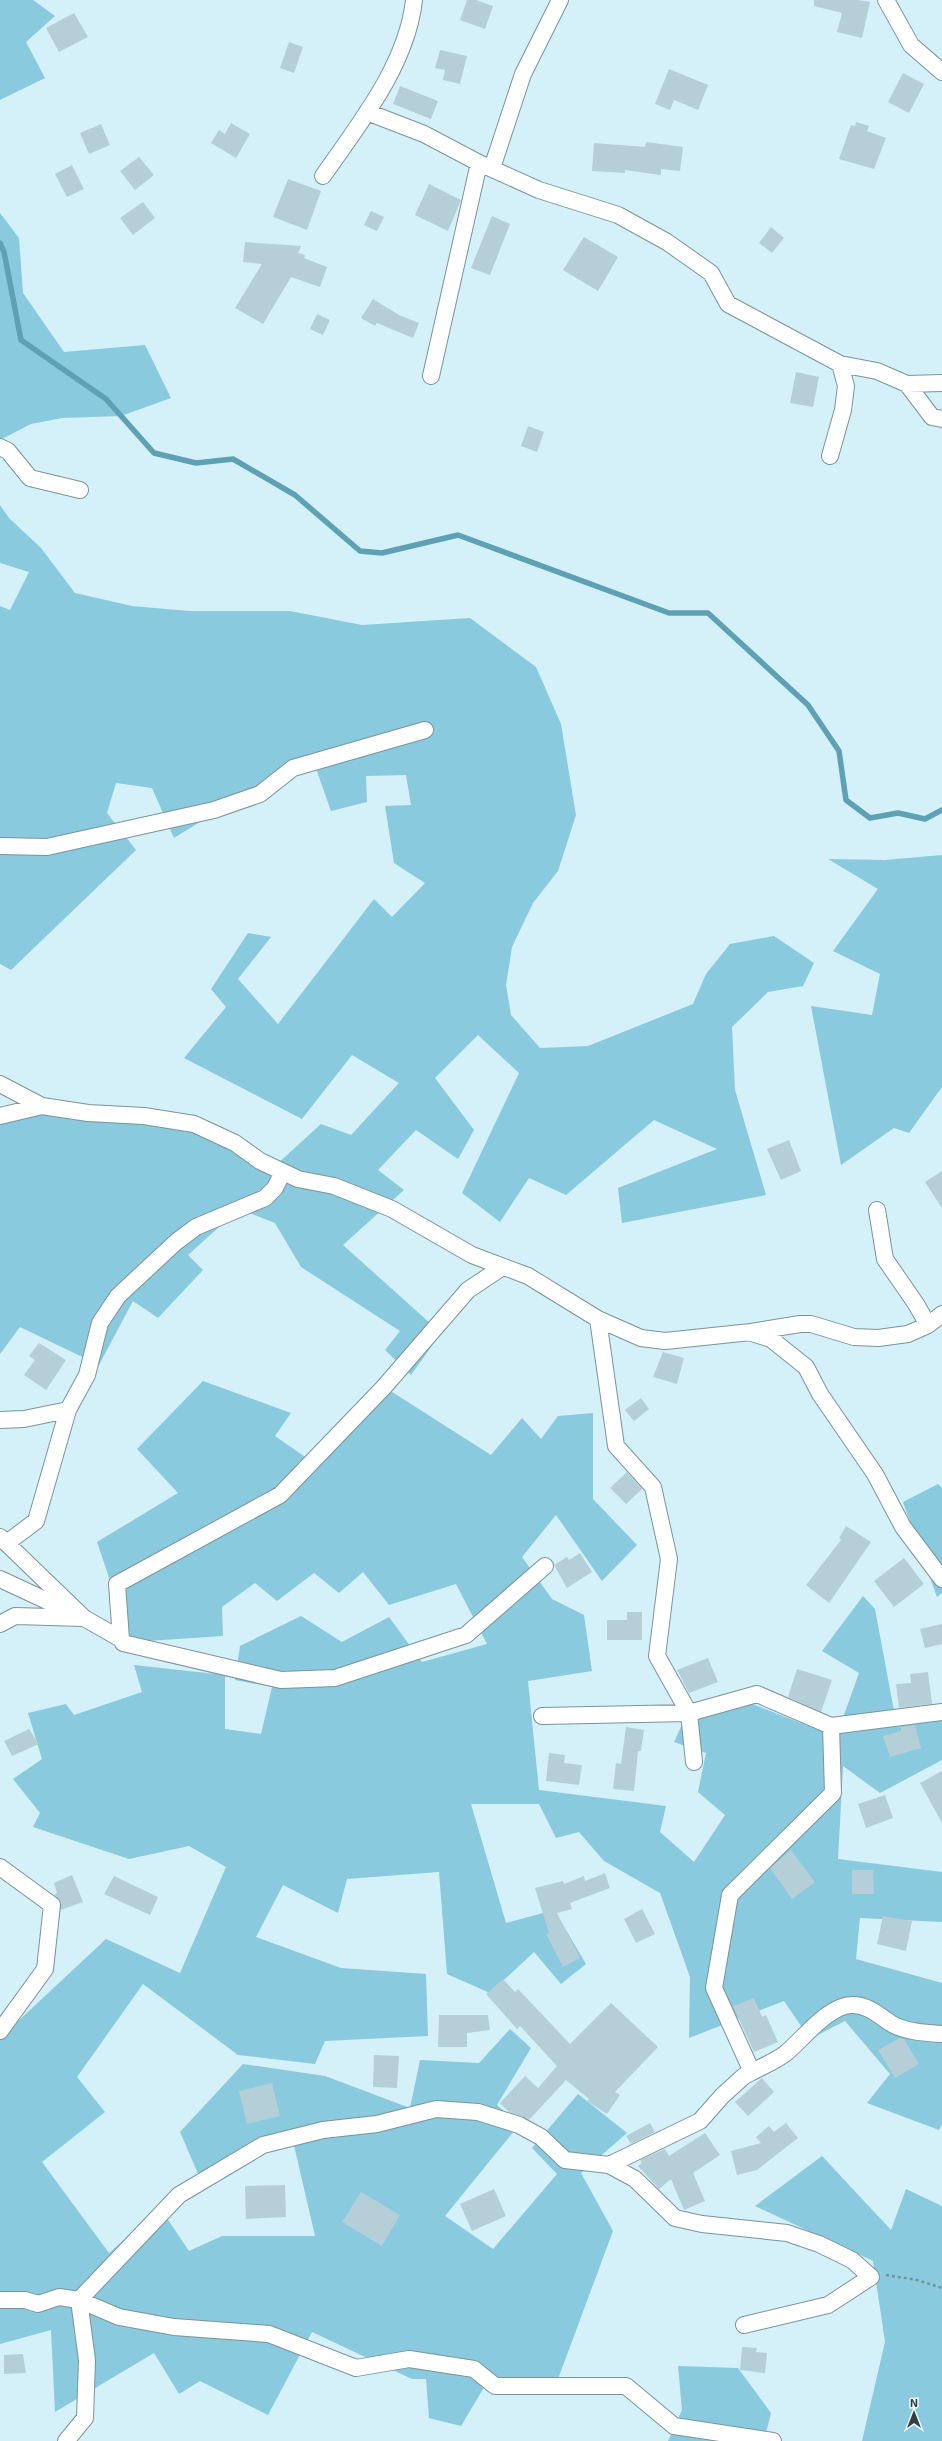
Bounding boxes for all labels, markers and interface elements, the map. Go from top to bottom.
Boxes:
north arrow [894,2393,934,2433]
text: N [910,2396,918,2409]

